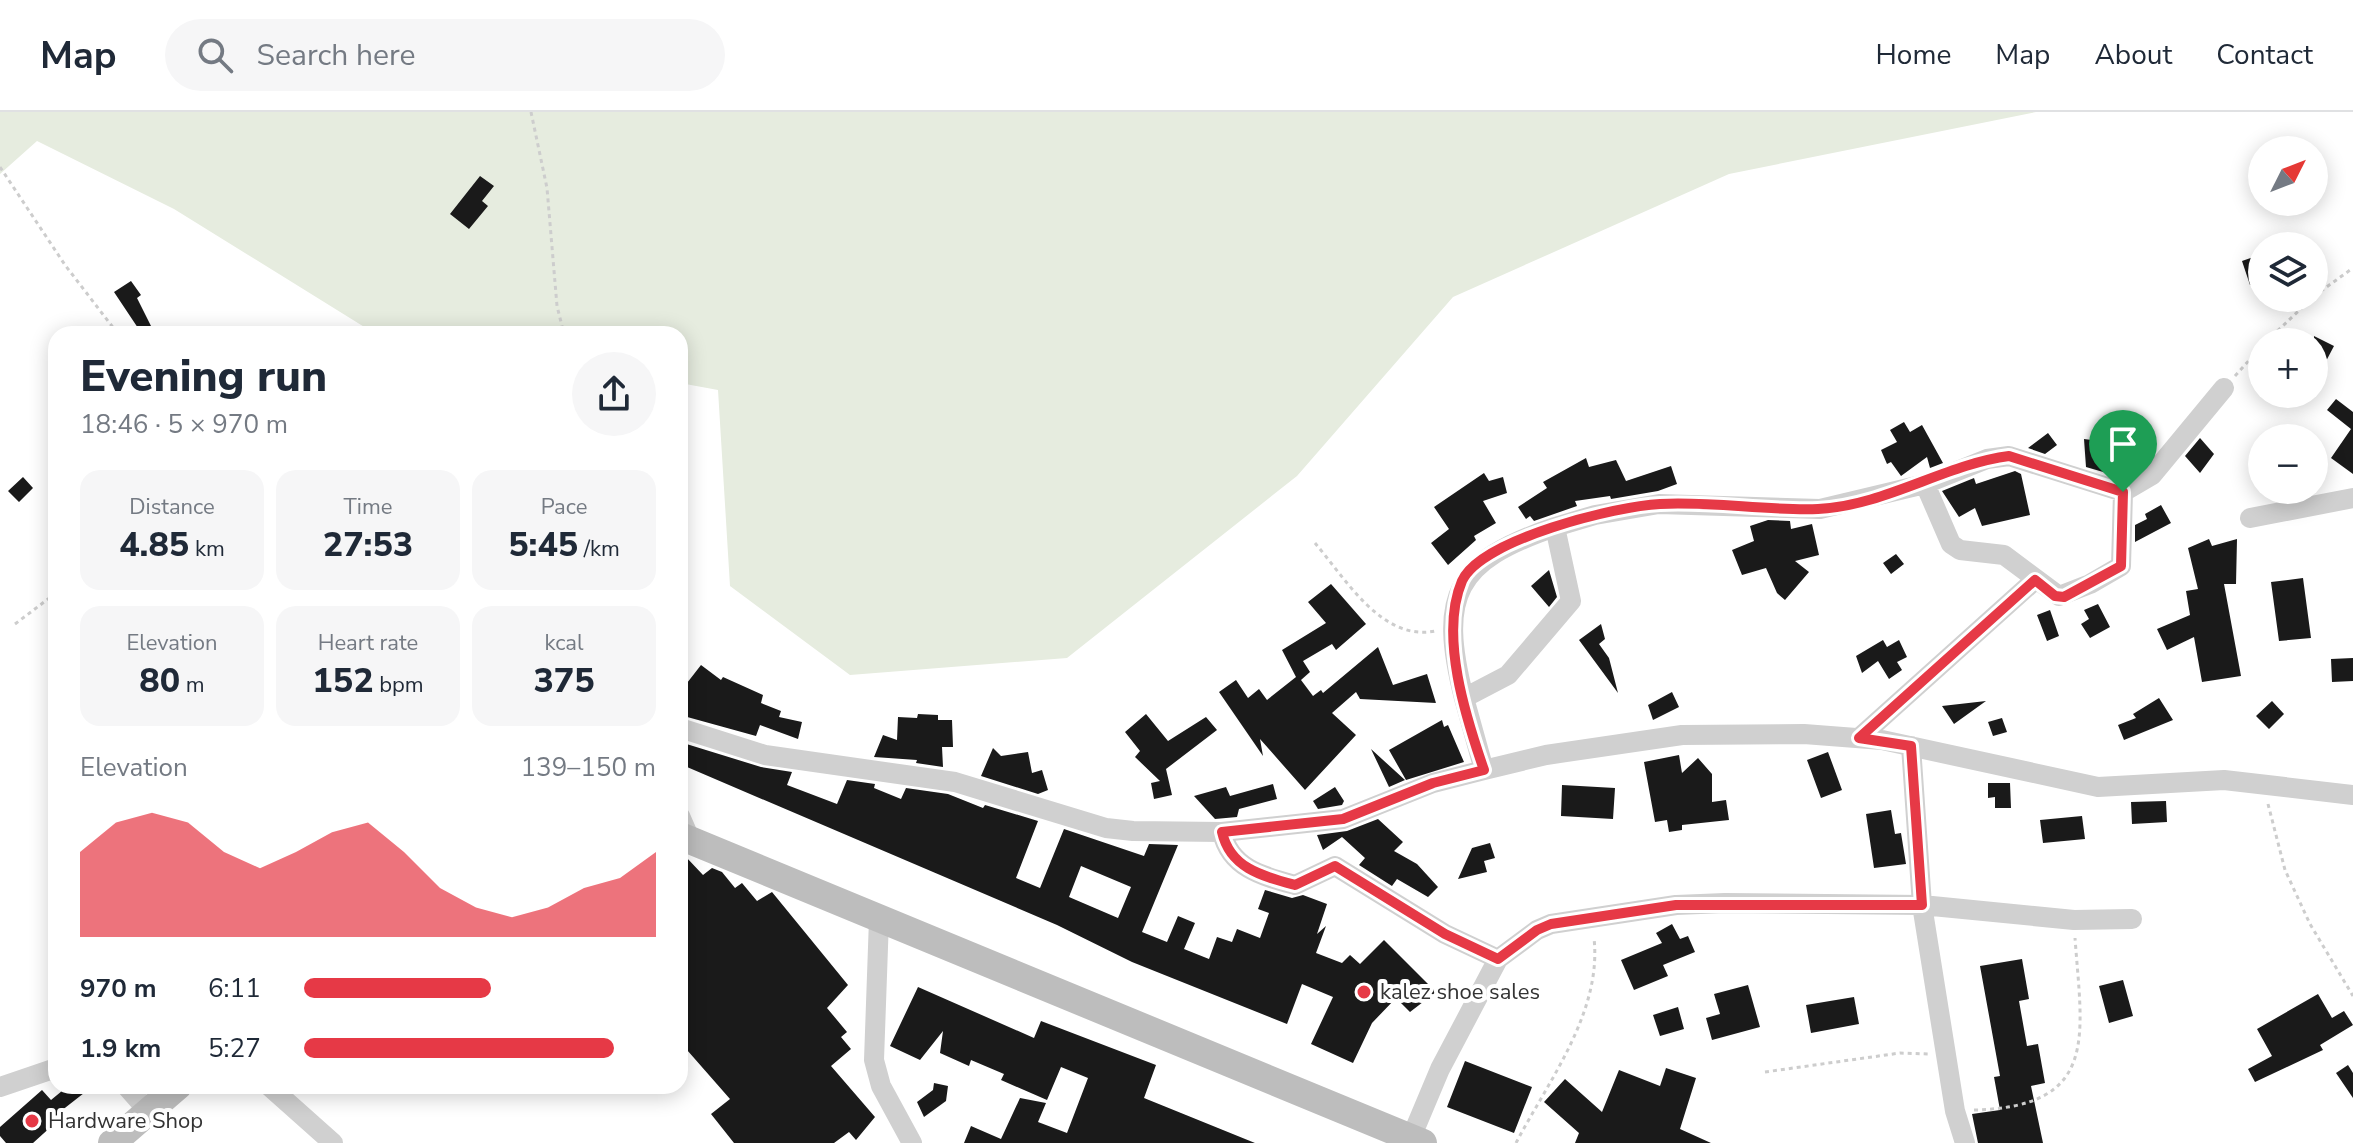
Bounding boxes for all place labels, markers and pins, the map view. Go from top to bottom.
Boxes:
pin [2089,410,2157,492]
place label: kalez shoe sales [1380,977,1540,1007]
marker: kalez shoe sales [1355,983,1373,1001]
place label: Hardware Shop [48,1106,203,1136]
marker: Hardware Shop [23,1112,41,1130]

